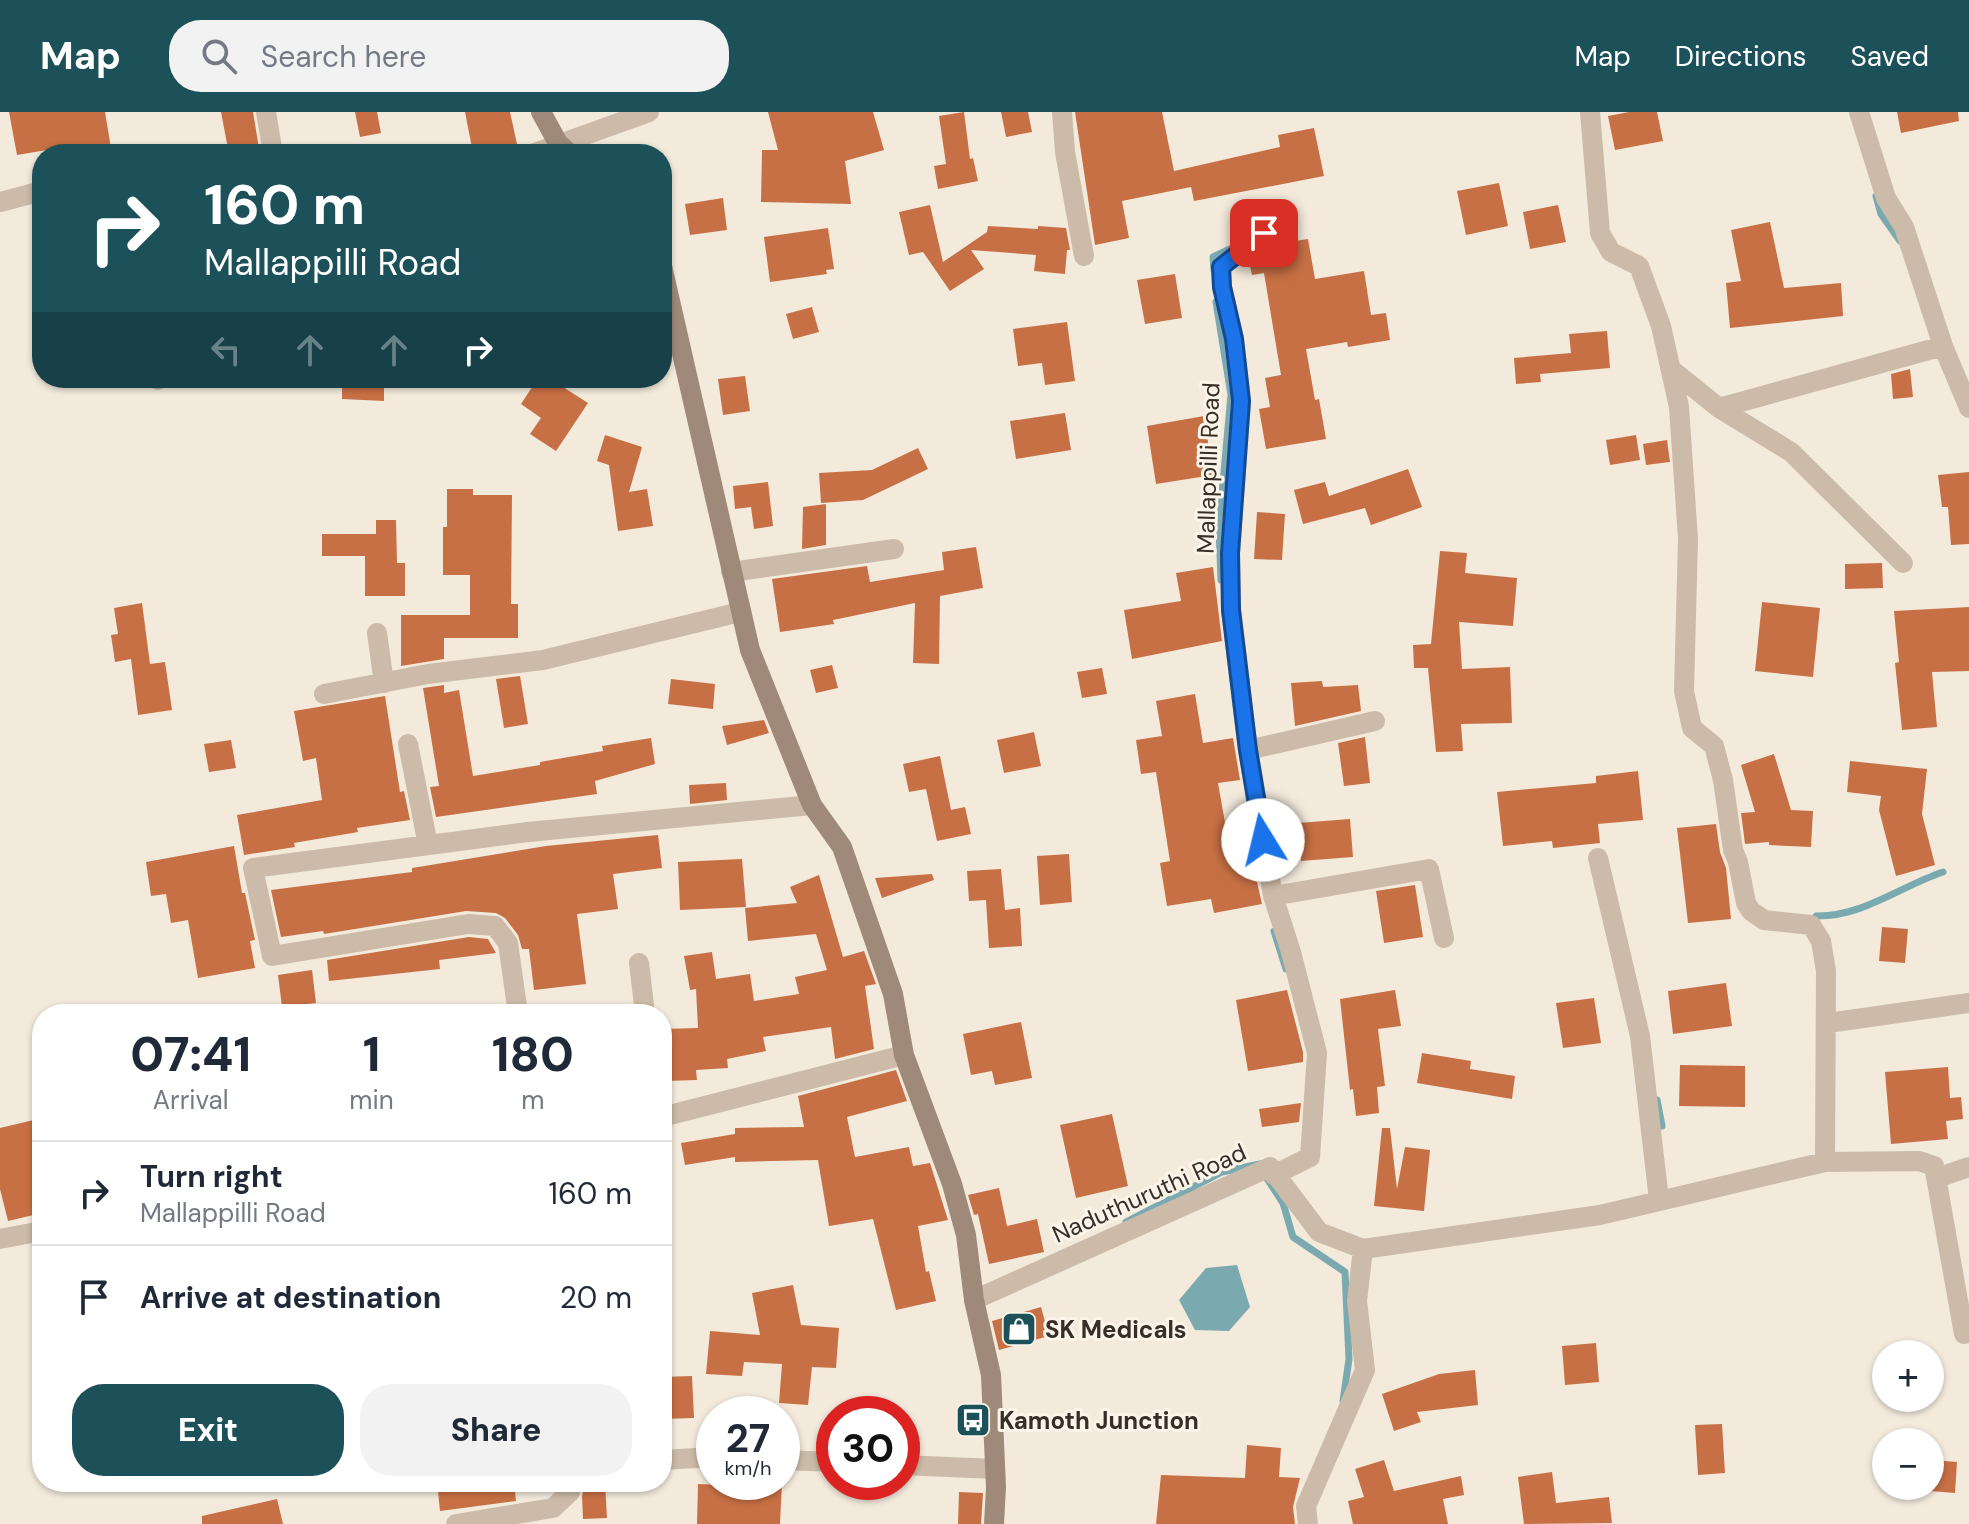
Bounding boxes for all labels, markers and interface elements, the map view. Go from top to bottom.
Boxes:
search box [169,20,729,92]
text: Map [40,31,121,81]
icon: search [197,34,241,78]
text: Search here [261,37,426,76]
text: Map [1574,38,1631,75]
text: Directions [1675,38,1807,75]
text: Saved [1851,38,1929,75]
text: 160 m [204,168,365,241]
icon: right [72,176,176,280]
pin [1230,199,1298,267]
icon: arrive [1242,211,1286,255]
text: Mallappilli Road [204,239,461,286]
icon: left [204,328,248,372]
icon: ahead [288,328,332,372]
icon: ahead [372,328,416,372]
icon: right [456,328,500,372]
street label: Mallappilli Road [1190,382,1226,554]
position arrow [1221,798,1305,882]
text: 07:41 [130,1023,251,1086]
text: 1 [363,1023,380,1086]
text: 180 [492,1023,574,1086]
text: Arrival [153,1083,229,1117]
text: min [349,1083,394,1117]
text: m [521,1083,544,1117]
street label: Naduthuruthi Road [1047,1136,1251,1250]
text: Turn right [140,1157,283,1196]
icon: right [72,1171,116,1215]
text: 160 m [549,1174,632,1213]
text: Mallappilli Road [140,1196,326,1230]
icon: arrive [72,1275,116,1319]
text: Arrive at destination [140,1278,441,1317]
text: 20 m [560,1278,632,1317]
shop icon: SK Medicals [1000,1310,1038,1348]
place label: SK Medicals [1045,1314,1187,1345]
map controls [1872,1340,1944,1500]
button: + [1872,1340,1944,1412]
button: Exit [72,1384,344,1476]
button: Share [360,1384,632,1476]
speed limit sign: 30 [816,1396,920,1500]
bus stop icon: Kamoth Junction [954,1401,992,1439]
place label: Kamoth Junction [999,1405,1199,1436]
text: 27 [726,1412,770,1464]
button: − [1872,1428,1944,1500]
text: km/h [724,1455,772,1481]

